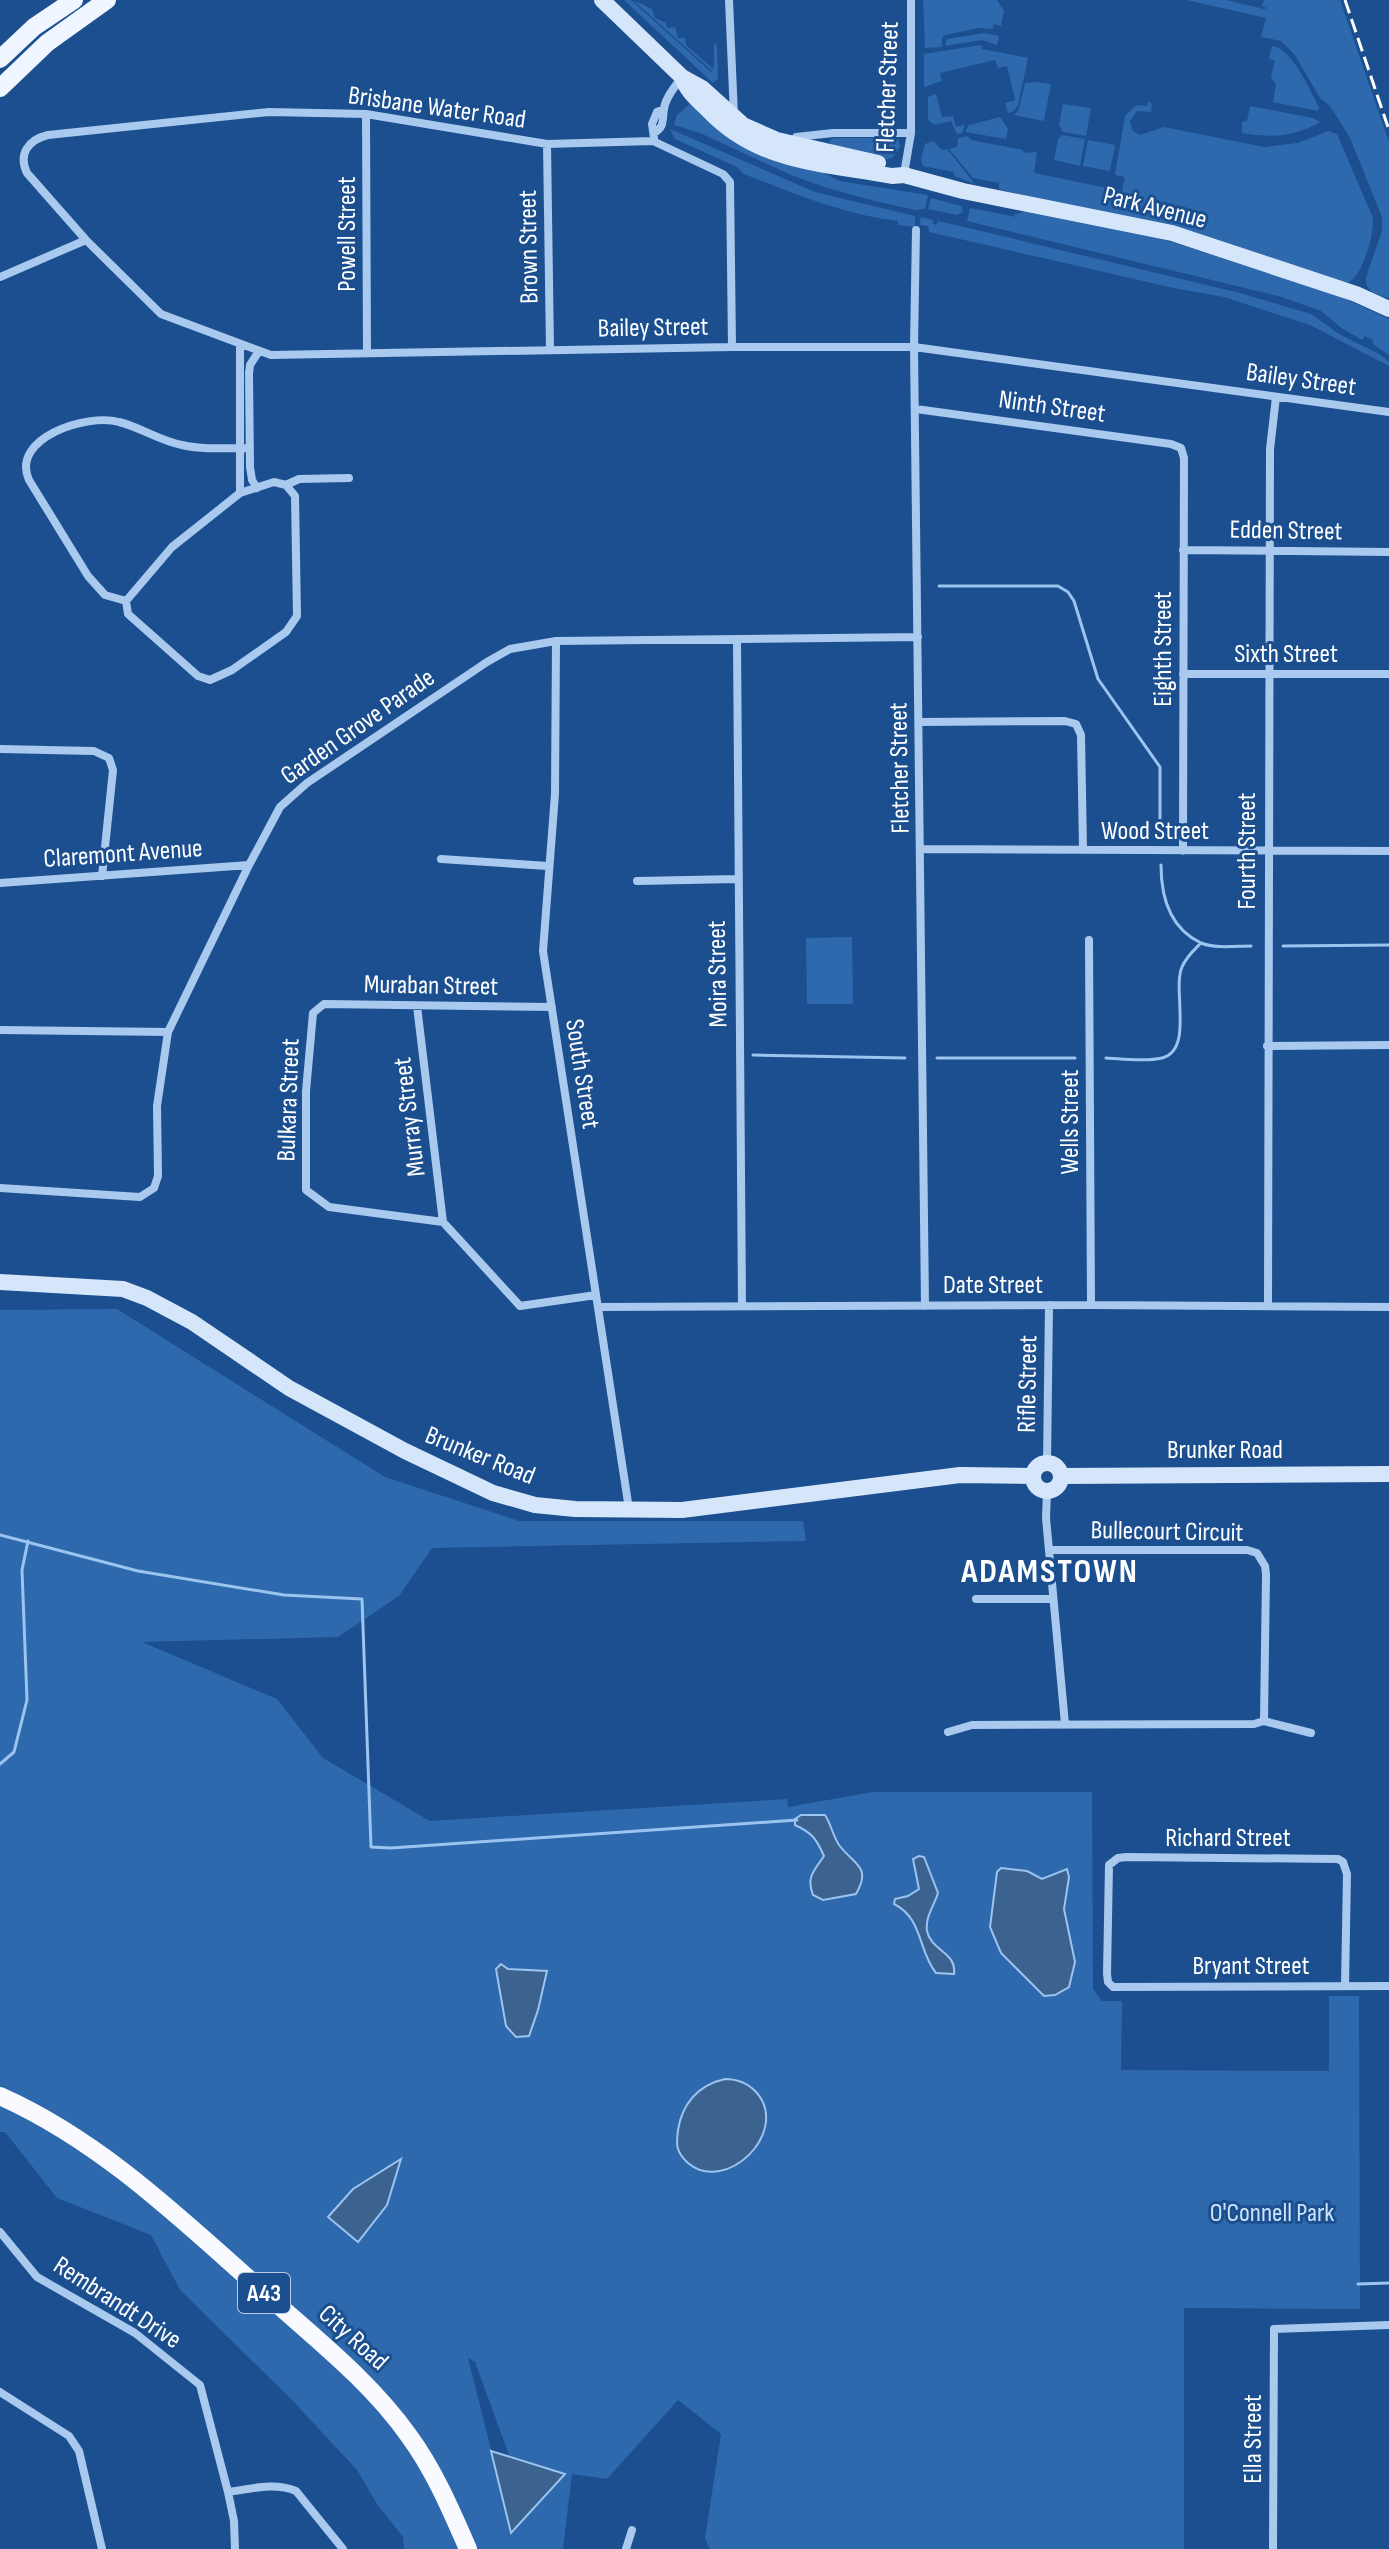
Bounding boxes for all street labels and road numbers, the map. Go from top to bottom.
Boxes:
street label: Fletcher Street [870,21,906,153]
street label: Brisbane Water Road [346,80,528,136]
street label: Powell Street [332,176,363,292]
street label: Park Avenue [1100,180,1210,236]
street label: Brown Street [513,190,545,304]
street label: Bailey Street [597,312,709,344]
street label: Bailey Street [1244,357,1358,403]
street label: Ninth Street [997,384,1107,430]
street label: Edden Street [1229,515,1343,547]
street label: Eighth Street [1148,591,1179,707]
street label: Sixth Street [1234,639,1338,670]
street label: Garden Grove Parade [275,663,441,791]
street label: Fletcher Street [883,702,917,834]
street label: Fourth Street [1232,792,1263,909]
street label: Wood Street [1101,816,1209,847]
street label: Claremont Avenue [42,833,204,875]
street label: Moira Street [702,920,734,1028]
street label: Muraban Street [364,969,498,1003]
street label: South Street [558,1017,606,1131]
street label: Bulkara Street [271,1038,307,1162]
street label: Murray Street [387,1056,433,1178]
street label: Wells Street [1055,1069,1086,1174]
street label: Date Street [943,1270,1043,1301]
street label: Rifle Street [1012,1335,1044,1433]
street label: Brunker Road [420,1420,540,1492]
street label: Brunker Road [1167,1435,1283,1466]
street label: Bullecourt Circuit [1090,1515,1244,1549]
street label: Richard Street [1165,1823,1291,1854]
street label: Bryant Street [1192,1951,1310,1982]
street label: Rembrandt Drive [47,2250,187,2356]
road number: A43 [238,2273,290,2313]
street label: City Road [312,2299,394,2377]
street label: Ella Street [1238,2394,1269,2484]

